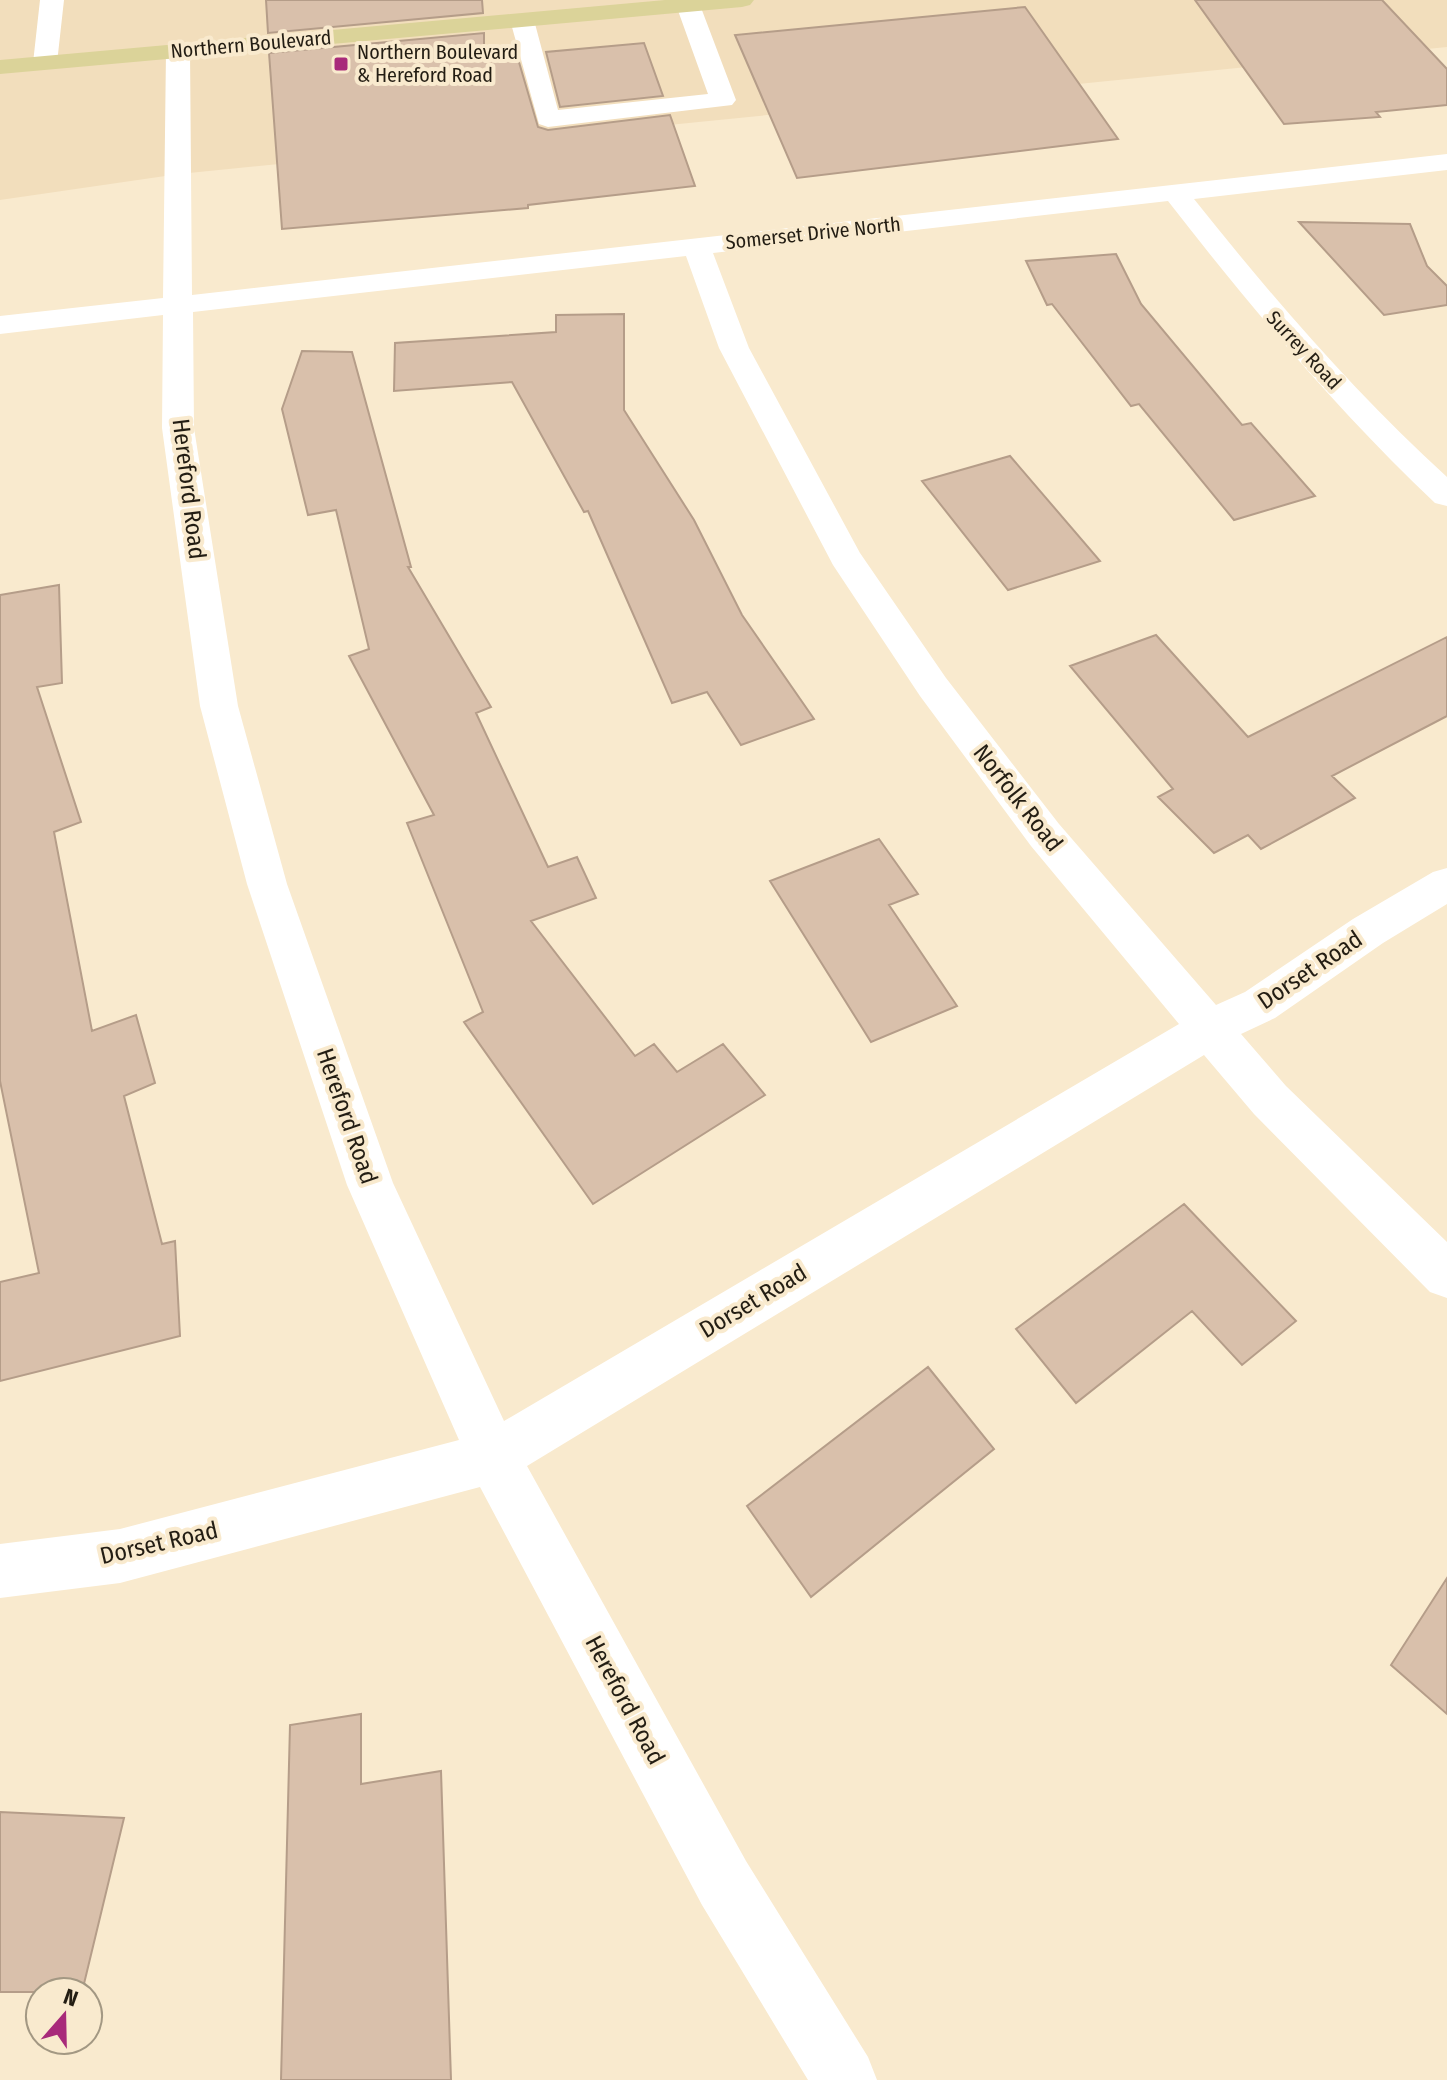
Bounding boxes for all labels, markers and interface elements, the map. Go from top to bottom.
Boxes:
street label: Northern Boulevard [170,25,332,63]
place label: Northern Boulevard & Hereford Road [357,40,518,87]
marker: Northern Boulevard & Hereford Road [332,55,350,73]
street label: Somerset Drive North [724,212,902,254]
street label: Surrey Road [1262,306,1346,394]
street label: Hereford Road [166,417,212,561]
street label: Norfolk Road [967,739,1069,857]
street label: Dorset Road [1252,925,1368,1015]
street label: Hereford Road [311,1044,383,1188]
street label: Dorset Road [694,1258,812,1344]
street label: Dorset Road [97,1516,221,1570]
street label: Hereford Road [579,1631,671,1769]
north arrow [24,1976,104,2056]
text: N [60,1983,81,2013]

